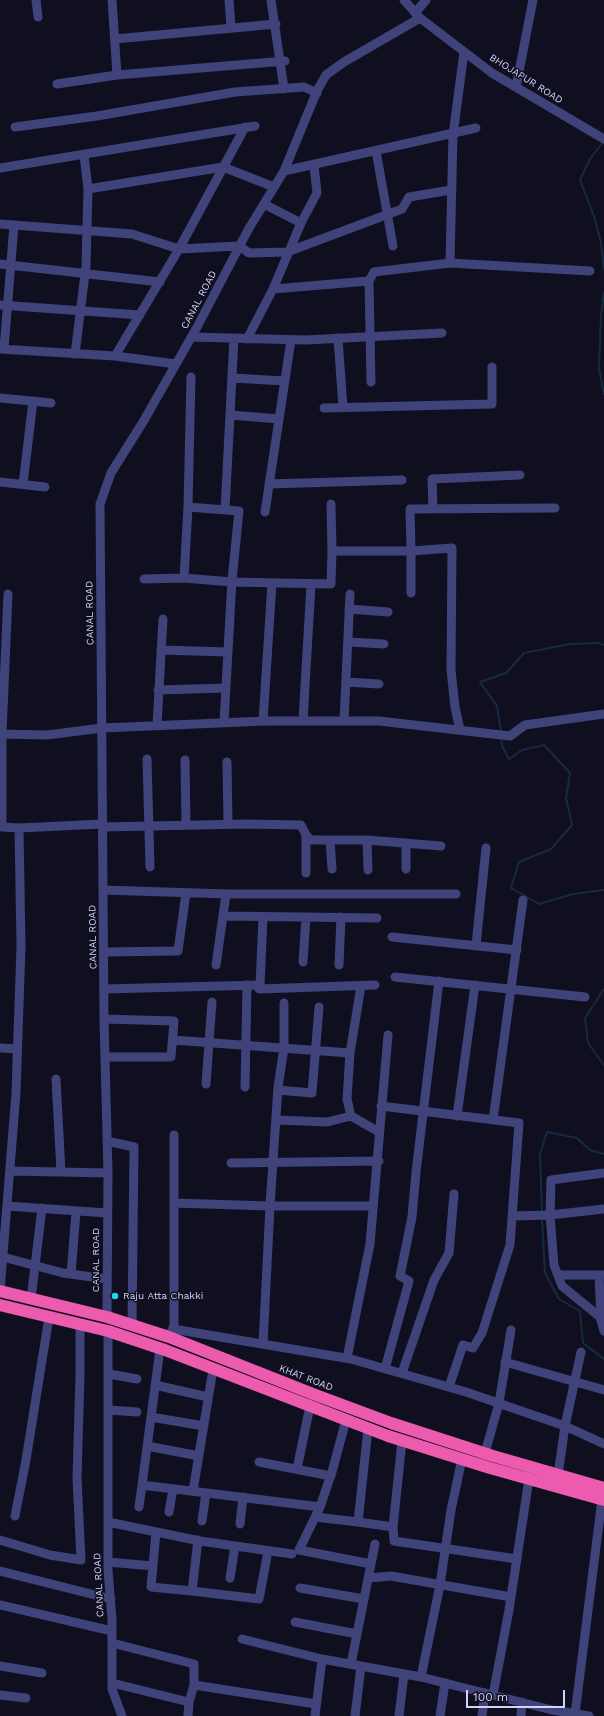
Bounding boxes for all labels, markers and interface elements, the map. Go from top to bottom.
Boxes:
street label: BHOJAPUR ROAD [487,52,565,106]
street label: CANAL ROAD [179,269,219,331]
street label: CANAL ROAD [83,581,97,645]
street label: CANAL ROAD [86,905,100,969]
street label: CANAL ROAD [90,1228,102,1292]
place label: Raju Atta Chakki [123,1290,203,1302]
marker: Raju Atta Chakki [110,1291,120,1301]
street label: KHAT ROAD [277,1362,335,1394]
street label: CANAL ROAD [91,1553,107,1617]
scale bar [468,1682,567,1708]
text: 100 m [473,1690,508,1704]

